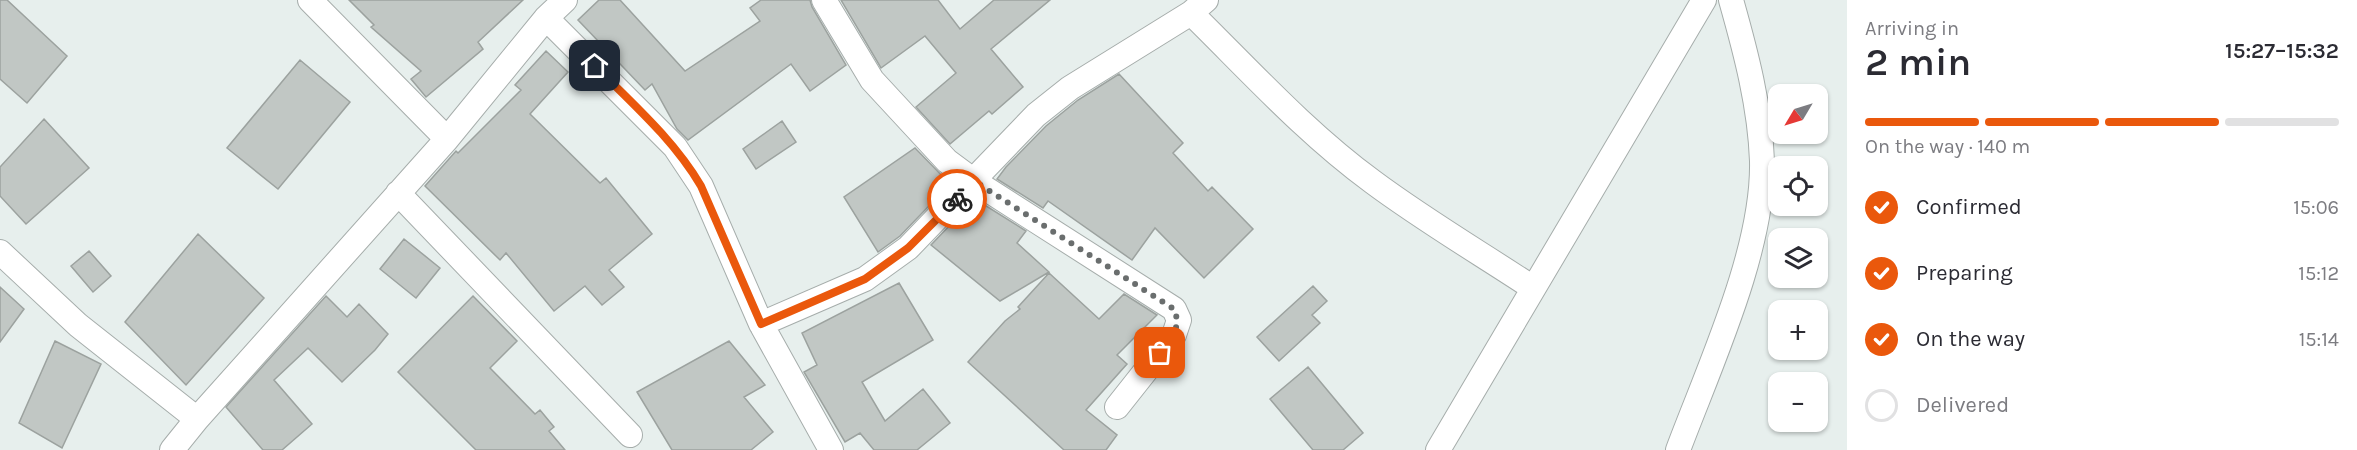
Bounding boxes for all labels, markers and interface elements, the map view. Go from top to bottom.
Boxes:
text: Arriving in [1865,17,1959,40]
text: 15:27–15:32 [2225,38,2339,64]
text: 2 min [1865,39,1971,85]
pin [569,40,620,91]
icon: home [578,49,611,82]
north arrow [1768,84,1828,144]
map controls [1768,84,1828,432]
text: On the way · 140 m [1865,135,2030,158]
button: locate [1768,156,1828,216]
courier [927,169,987,229]
icon: bike [941,183,974,216]
icon: check [1865,191,1898,224]
text: Confirmed [1916,194,2022,220]
text: 15:06 [2293,196,2339,219]
button: layers [1768,228,1828,288]
icon: check [1865,257,1898,290]
text: Preparing [1916,260,2013,286]
text: 15:12 [2298,262,2339,285]
button: + [1768,300,1828,360]
icon: check [1865,323,1898,356]
text: On the way [1916,326,2025,352]
pin [1134,327,1185,378]
text: 15:14 [2299,328,2339,351]
icon: bag [1143,336,1176,369]
button: − [1768,372,1828,432]
text: Delivered [1916,392,2009,418]

